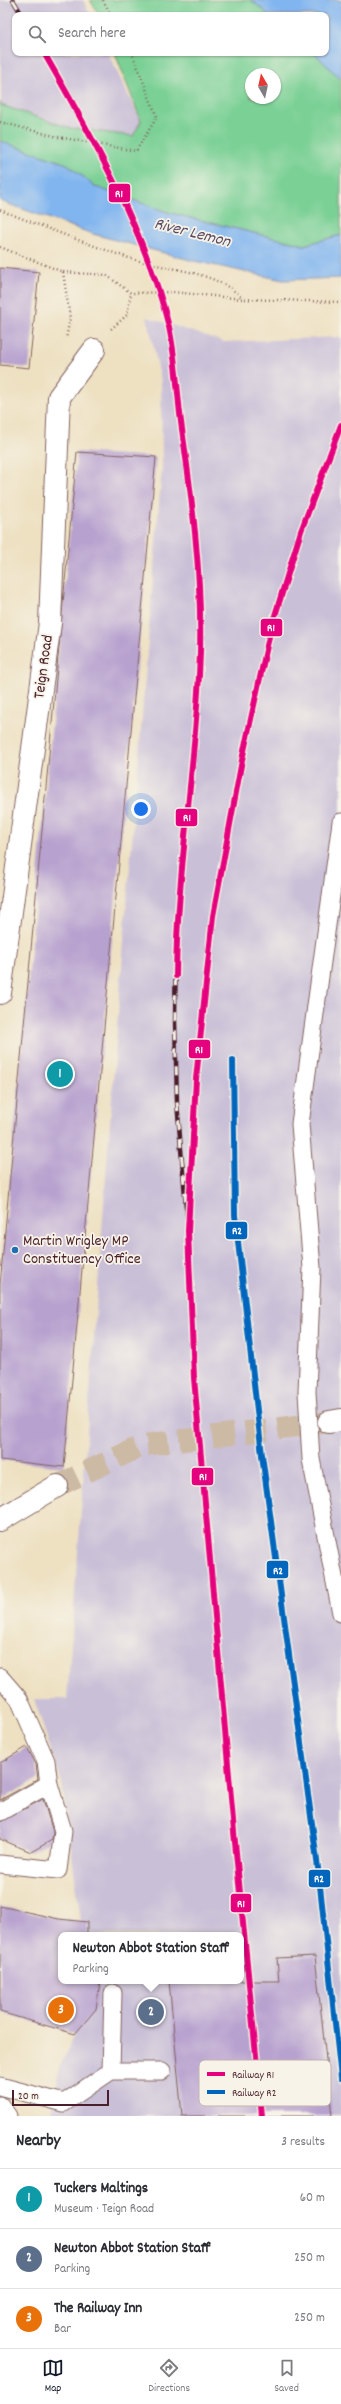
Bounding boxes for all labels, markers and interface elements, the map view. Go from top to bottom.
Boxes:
search box [12,12,329,56]
icon: search [26,23,48,45]
text: Search here [58,23,126,45]
north arrow [245,68,281,104]
line badge: R1 [108,183,131,203]
text: R1 [115,187,123,203]
water label: River Lemon [151,213,234,255]
line badge: R1 [260,618,283,637]
text: R1 [267,621,275,637]
street label: Teign Road [28,634,60,700]
your location [131,799,151,819]
line badge: R1 [175,808,198,827]
text: R1 [183,811,191,827]
line badge: R1 [188,1039,211,1059]
text: R1 [195,1043,203,1059]
pin: 1 [47,1059,73,1089]
line badge: R2 [225,1221,248,1240]
text: R2 [232,1224,242,1240]
place label: Martin Wrigley MP Constituency Office [23,1230,141,1271]
marker: Martin Wrigley MP Constituency Office [10,1245,20,1255]
line badge: R1 [191,1467,214,1486]
text: R1 [199,1470,207,1486]
line badge: R2 [266,1560,289,1579]
text: R2 [273,1564,283,1580]
line badge: R2 [308,1869,331,1888]
text: R2 [314,1872,324,1888]
line badge: R1 [230,1893,252,1913]
text: R1 [237,1897,245,1913]
popup [58,1932,244,1984]
text: Newton Abbot Station Staff [73,1938,229,1960]
text: Parking [73,1960,109,1979]
pin: 3 [48,1995,74,2025]
pin: 2 [138,1997,164,2027]
legend [199,2060,331,2106]
text: Railway R1 [232,2068,274,2084]
text: Railway R2 [232,2086,277,2102]
scale bar [12,2088,109,2107]
text: 20 m [18,2089,39,2105]
text: Nearby [16,2130,60,2154]
text: 3 results [281,2133,325,2152]
text: Tuckers Maltings [54,2178,148,2200]
text: 1 [28,2189,30,2208]
text: 60 m [300,2189,325,2208]
text: Museum · Teign Road [54,2200,154,2219]
text: Newton Abbot Station Staff [54,2238,211,2260]
text: 2 [26,2249,32,2268]
text: 250 m [294,2249,325,2268]
text: Parking [54,2260,90,2279]
text: The Railway Inn [54,2298,142,2320]
text: 3 [26,2309,32,2328]
text: 250 m [294,2309,325,2328]
text: Bar [54,2320,71,2339]
tab: Map [42,2357,64,2397]
tab: Directions [148,2357,190,2397]
tab: Saved [274,2357,299,2397]

